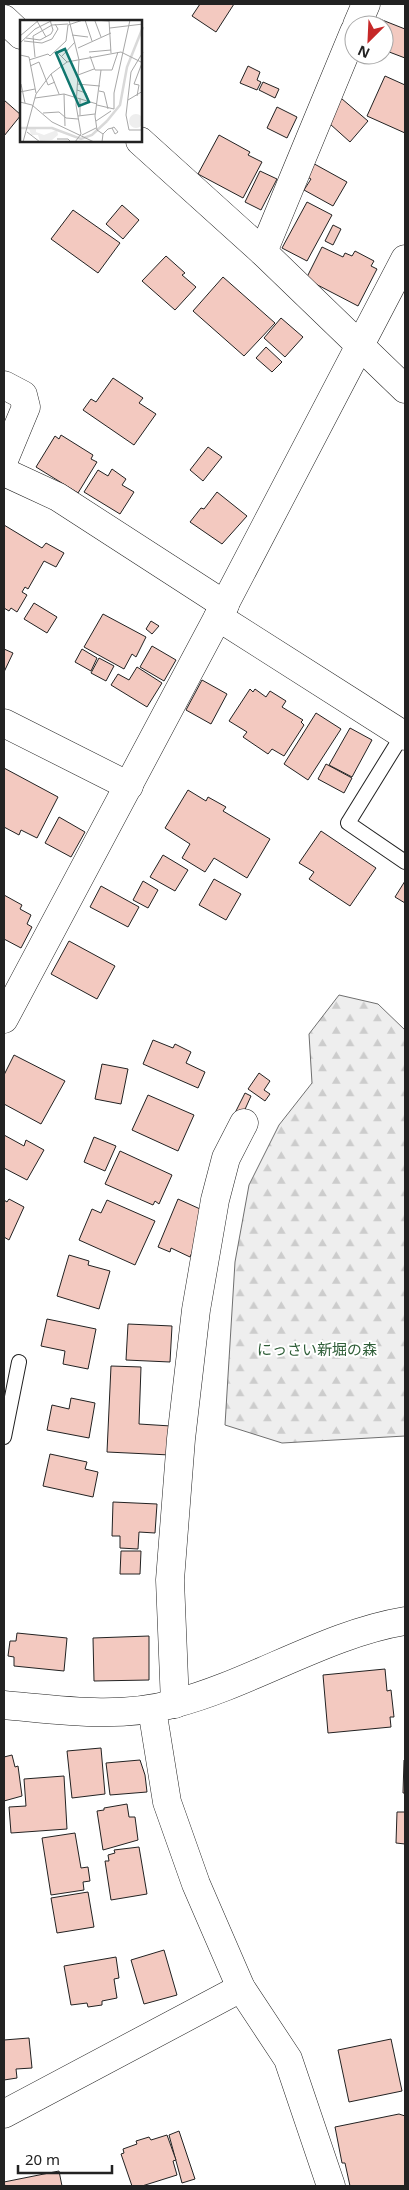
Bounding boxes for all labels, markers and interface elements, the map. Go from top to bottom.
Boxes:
north arrow [344,15,394,65]
inset map [20,20,142,142]
text: N [354,41,373,63]
park label: にっさい新堀の森 [257,1339,377,1359]
scale bar [18,2142,111,2174]
text: 20 m [25,2149,60,2169]

